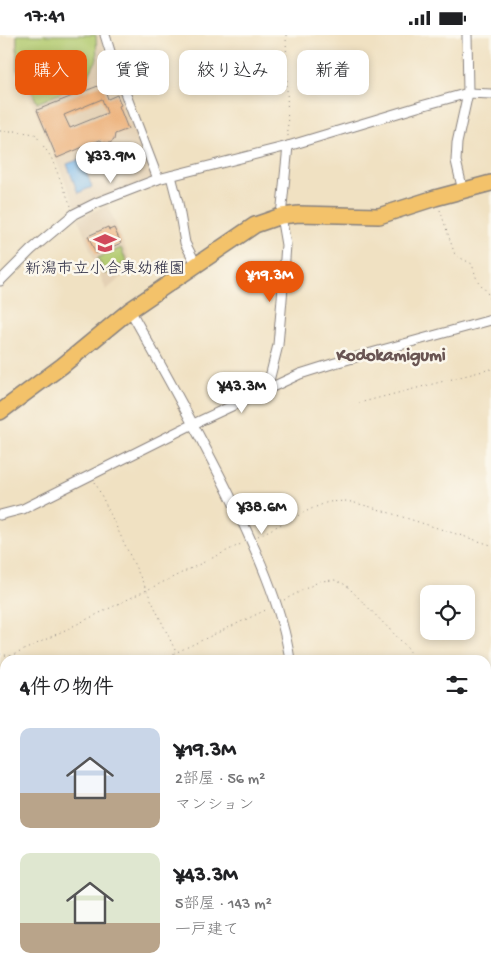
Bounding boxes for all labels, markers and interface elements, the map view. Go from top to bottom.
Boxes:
text: 17:41 [25,6,65,29]
chip: 購入 [15,50,87,95]
chip: 賃貸 [97,50,169,95]
chip: 絞り込み [179,50,287,95]
chip: 新着 [297,50,369,95]
pin: ¥33.9M [70,141,152,184]
text: ¥33.9M [87,148,135,167]
school or university icon: 新潟市立小合東幼稚園 [92,230,118,256]
place label: 新潟市立小合東幼稚園 [25,259,185,280]
pin: ¥19.3M [229,261,311,303]
text: ¥19.3M [247,267,293,286]
district label: Kodokamigumi [335,346,446,367]
pin: ¥43.3M [201,371,283,414]
text: ¥43.3M [218,378,266,397]
pin: ¥38.6M [221,493,303,535]
text: ¥38.6M [238,499,286,518]
map controls [420,585,475,640]
button: locate [420,585,475,640]
icon: filters [443,671,471,699]
text: 4件の物件 [20,677,114,702]
text: ¥19.3M [175,739,236,764]
icon: home [60,748,120,808]
text: 2部屋 · 56 m² [175,771,265,790]
text: マンション [175,797,254,816]
text: ¥43.3M [175,864,238,889]
icon: home [60,873,120,933]
text: 5部屋 · 143 m² [175,896,272,915]
text: 一戸建て [175,922,239,941]

